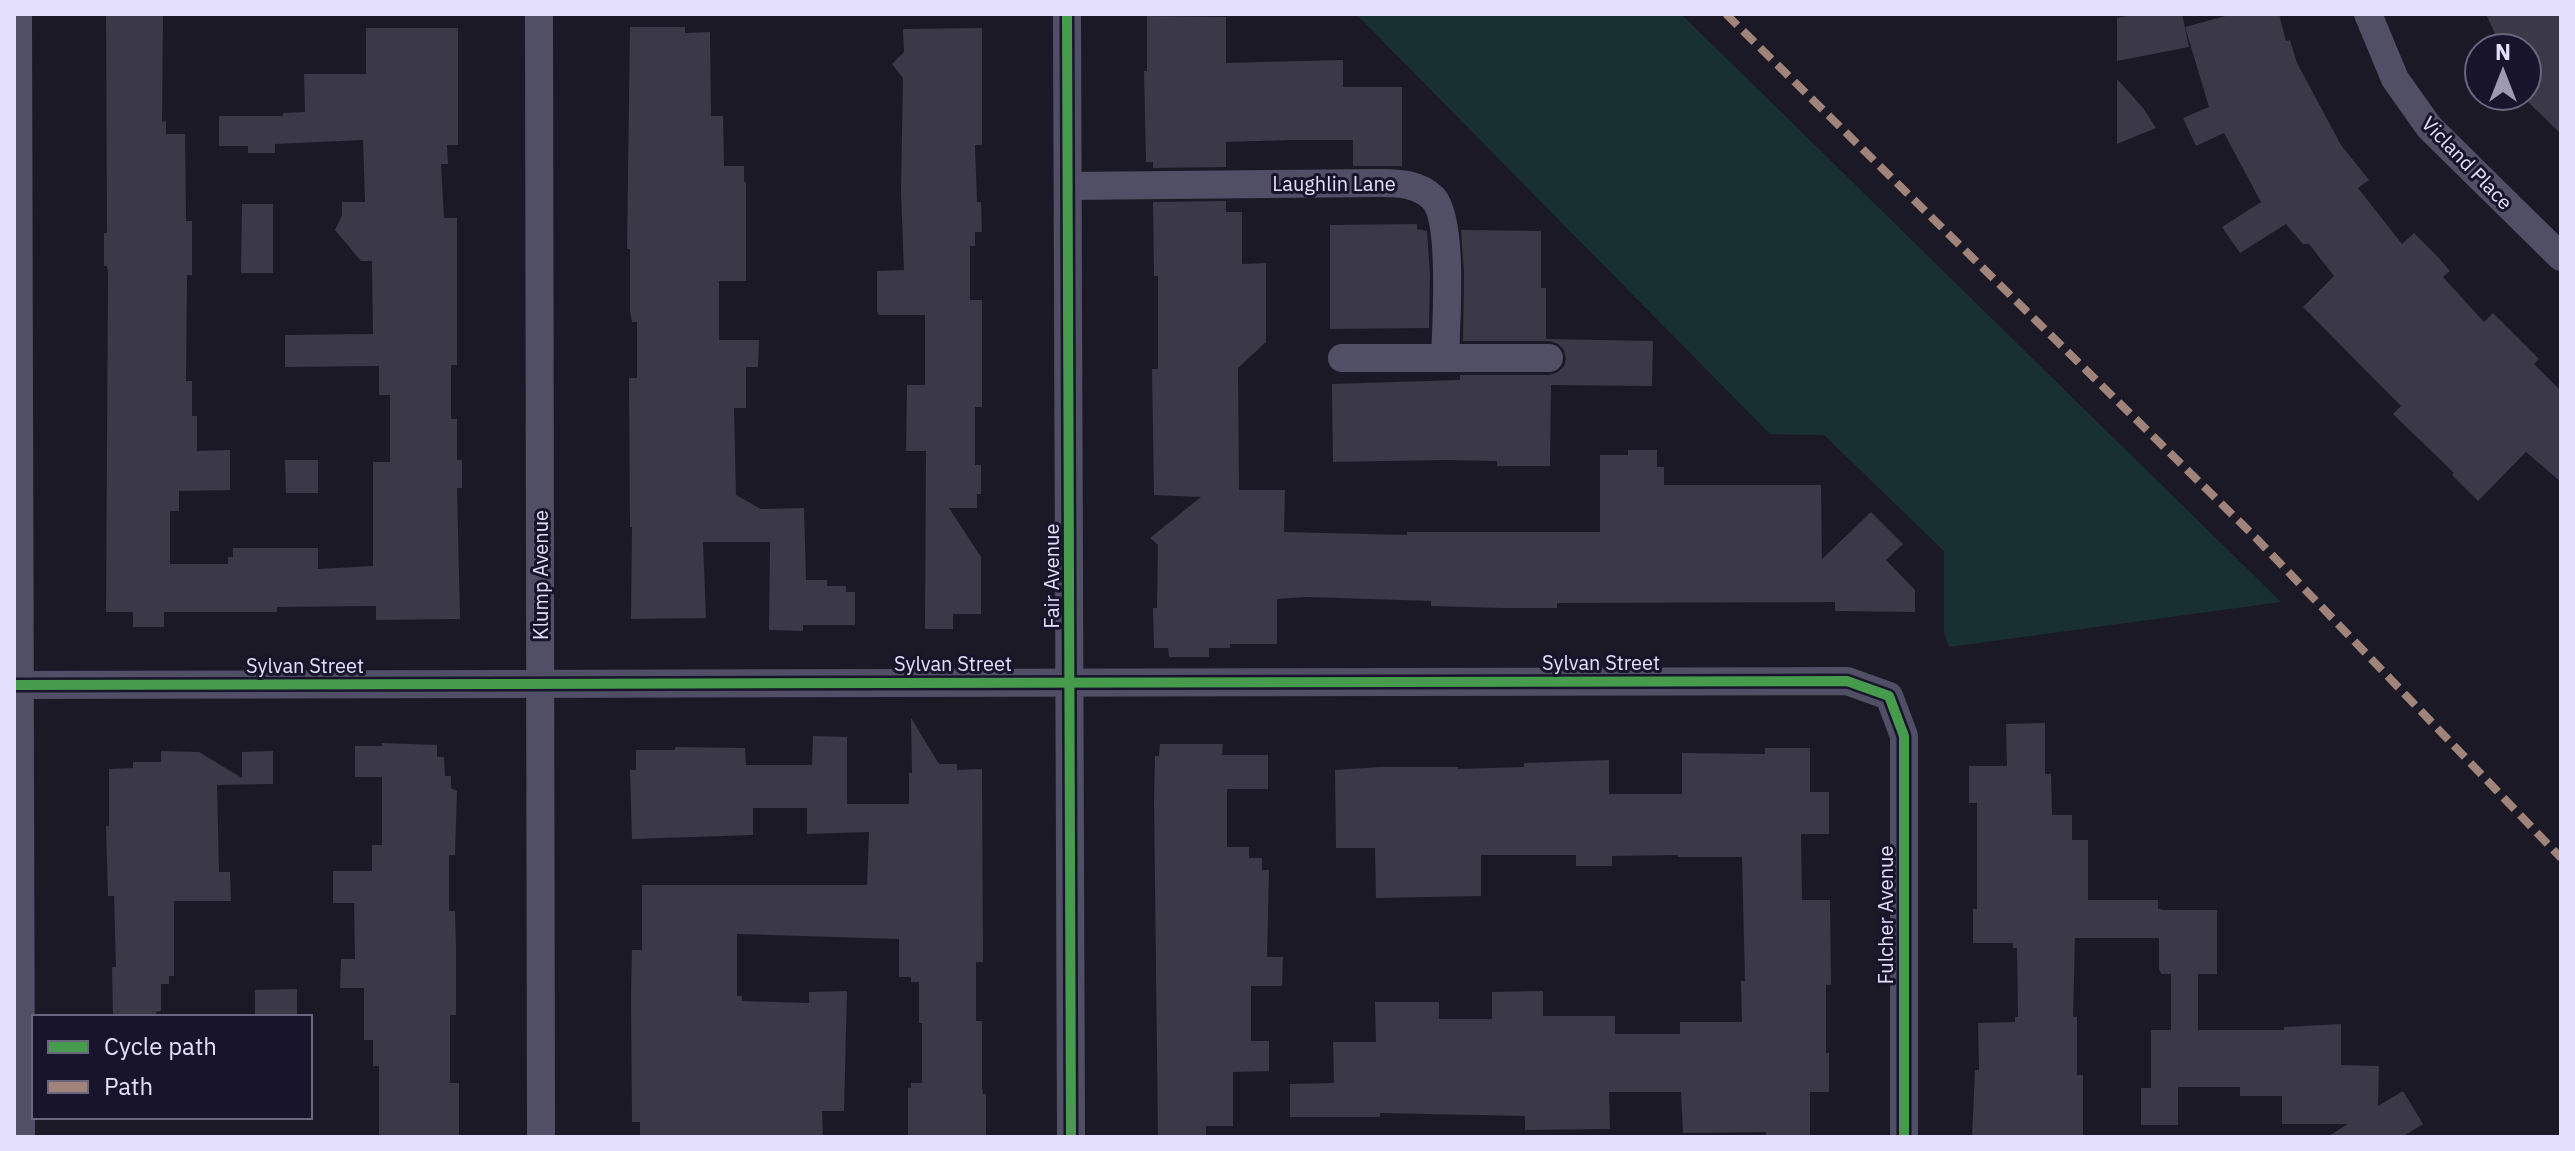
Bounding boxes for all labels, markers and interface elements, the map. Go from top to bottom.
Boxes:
north arrow [2463,32,2543,112]
text: N [2495,37,2511,66]
street label: Vicland Place [2416,110,2519,215]
street label: Laughlin Lane [1272,170,1396,197]
street label: Klump Avenue [527,510,554,640]
street label: Fair Avenue [1038,524,1065,628]
street label: Sylvan Street [1542,649,1660,676]
street label: Sylvan Street [894,650,1012,677]
street label: Sylvan Street [246,652,364,679]
street label: Fulcher Avenue [1872,846,1899,984]
legend [32,1015,312,1119]
text: Cycle path [104,1030,217,1062]
text: Path [104,1070,153,1102]

